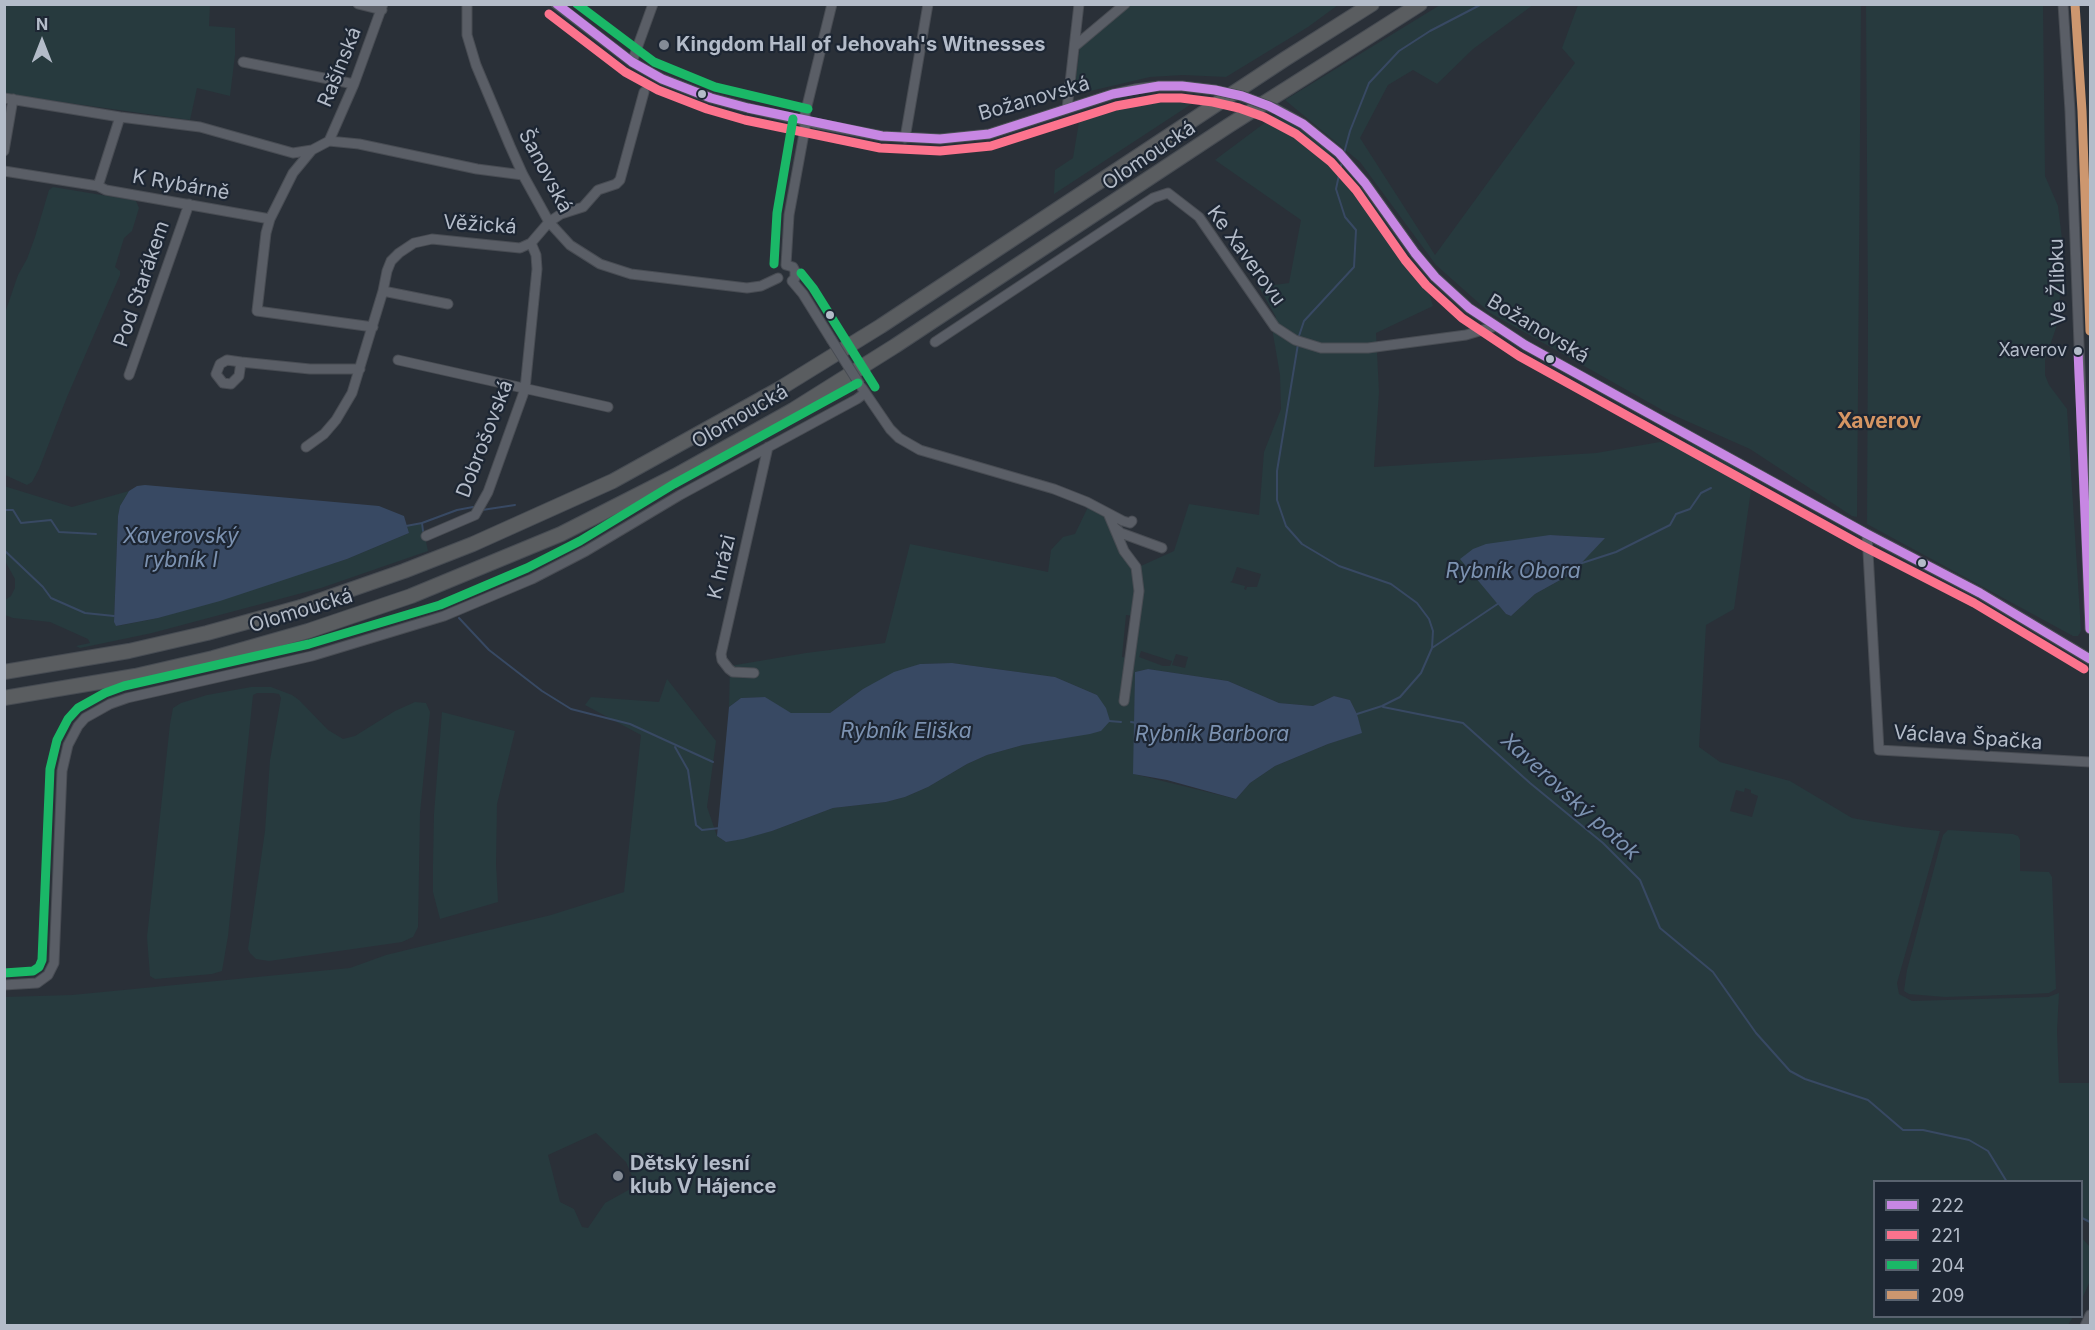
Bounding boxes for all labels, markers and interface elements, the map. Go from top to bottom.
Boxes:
north arrow [12,12,72,72]
text: N [36,14,48,34]
street label: Rašínská [313,24,367,110]
place label: Kingdom Hall of Jehovah's Witnesses [676,33,1045,57]
marker: Kingdom Hall of Jehovah's Witnesses [657,38,671,52]
street label: Božanovská [976,72,1092,126]
unlabelled marker [696,88,708,100]
street label: Olomoucká [1098,116,1200,196]
street label: Šanovská [513,125,577,217]
street label: K Rybárně [131,165,231,205]
street label: Ke Xaverovu [1202,201,1290,311]
street label: Věžická [442,210,518,240]
street label: Pod Starákem [109,218,175,350]
street label: Ve Žlíbku [2044,238,2072,326]
street label: Božanovská [1483,289,1593,369]
unlabelled marker [824,309,836,321]
place label: Xaverov [1999,340,2067,362]
marker: Xaverov [2072,345,2084,357]
unlabelled marker [1544,353,1556,365]
street label: Dobrošovská [452,377,518,501]
street label: Olomoucká [688,380,792,454]
district label: Xaverov [1837,409,1921,435]
water label: Xaverovský rybník I [123,524,239,574]
street label: K hrázi [703,532,741,602]
unlabelled marker [1916,557,1928,569]
water label: Rybník Obora [1445,559,1581,585]
street label: Olomoucká [246,584,356,638]
water label: Rybník Eliška [840,719,972,745]
street label: Václava Špačka [1893,721,2043,755]
water label: Rybník Barbora [1135,722,1289,748]
water label: Xaverovský potok [1495,728,1645,866]
place label: Dětský lesní klub V Hájence [630,1152,777,1199]
marker: Dětský lesní klub V Hájence [611,1169,625,1183]
legend [1873,1180,2083,1318]
text: 222 [1931,1195,1964,1216]
text: 221 [1931,1225,1960,1246]
text: 204 [1931,1255,1965,1276]
text: 209 [1931,1285,1965,1306]

